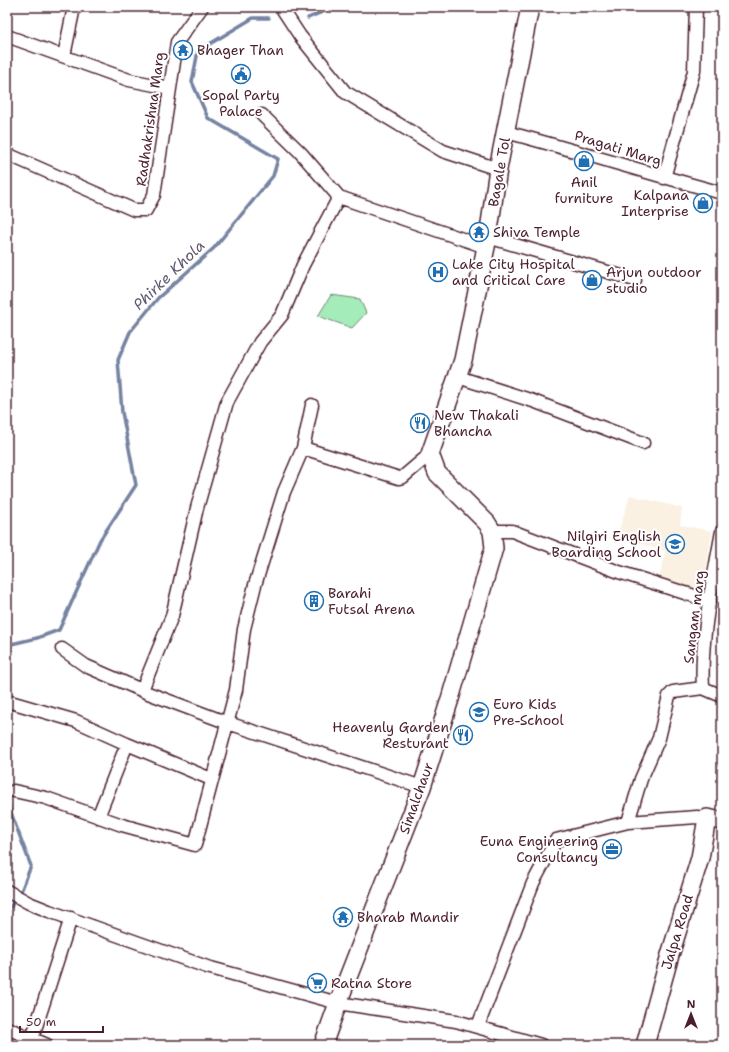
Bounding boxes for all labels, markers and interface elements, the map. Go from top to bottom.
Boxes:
temple icon: Bhager Than [172,39,194,61]
place label: Bhager Than [197,41,284,59]
street label: Radhakrishna Marg [132,51,168,187]
public building icon: Sopal Party Palace [230,63,252,85]
place label: Sopal Party Palace [202,86,280,120]
street label: Pragati Marg [572,126,664,170]
street label: Bagale Tol [484,135,514,208]
shop icon: Anil furniture [573,150,595,172]
place label: Anil furniture [555,173,613,207]
place label: Kalpana Interprise [621,186,689,220]
shop icon: Kalpana Interprise [692,192,714,214]
temple icon: Shiva Temple [468,221,490,243]
place label: Shiva Temple [493,223,581,241]
water label: Phirke Khola [129,236,209,314]
place label: Lake City Hospital and Critical Care [452,255,576,289]
hospital icon: Lake City Hospital and Critical Care [427,261,449,283]
place label: Arjun outdoor studio [606,263,702,297]
shop icon: Arjun outdoor studio [581,269,603,291]
place label: New Thakali Bhancha [434,406,519,440]
restaurant icon: New Thakali Bhancha [409,412,431,434]
place label: Nilgiri English Boarding School [551,527,662,561]
school or university icon: Nilgiri English Boarding School [664,533,686,555]
street label: Sangam marg [679,569,709,665]
place label: Barahi Futsal Arena [328,584,415,618]
building icon: Barahi Futsal Arena [303,590,325,612]
place label: Euro Kids Pre-School [493,695,565,729]
school or university icon: Euro Kids Pre-School [468,701,490,723]
place label: Heavenly Garden Resturant [332,718,449,752]
restaurant icon: Heavenly Garden Resturant [452,724,474,746]
street label: Simalchaur [395,759,437,836]
place label: Euna Engineering Consultancy [480,832,598,866]
office icon: Euna Engineering Consultancy [601,838,623,860]
street label: Jalpa Road [657,892,697,972]
temple icon: Bharab Mandir [332,906,354,928]
place label: Bharab Mandir [357,908,460,926]
supermarket icon: Ratna Store [306,972,328,994]
place label: Ratna Store [331,974,412,992]
north arrow [671,994,711,1034]
text: N [687,997,696,1012]
scale bar [20,1008,103,1034]
text: 50 m [26,1014,56,1030]

